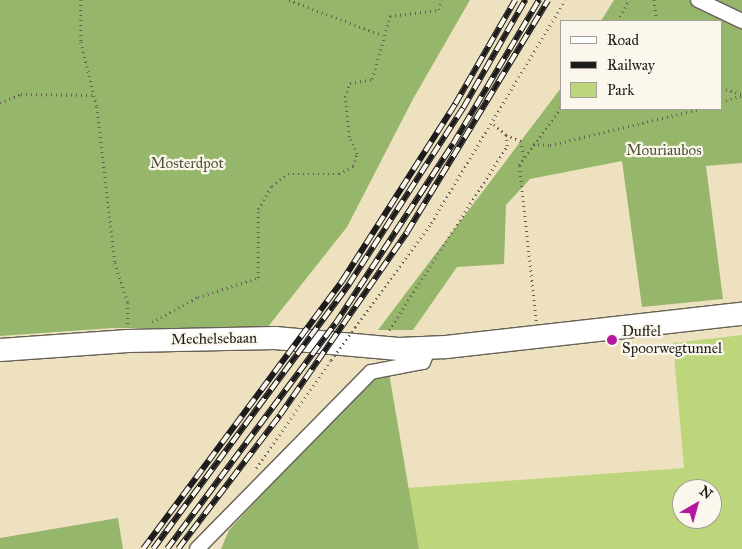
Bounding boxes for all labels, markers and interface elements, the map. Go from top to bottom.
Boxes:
legend [560,20,722,110]
text: Road [607,31,639,49]
text: Railway [607,56,655,74]
text: Park [607,81,634,99]
park label: Mouriaubos [626,142,702,160]
park label: Mosterdpot [150,155,224,173]
place label: Duffel Spoorwegtunnel [622,322,722,357]
street label: Mechelsebaan [171,329,257,349]
marker: Duffel Spoorwegtunnel [606,334,618,346]
north arrow [672,479,722,529]
text: N [696,482,716,503]

